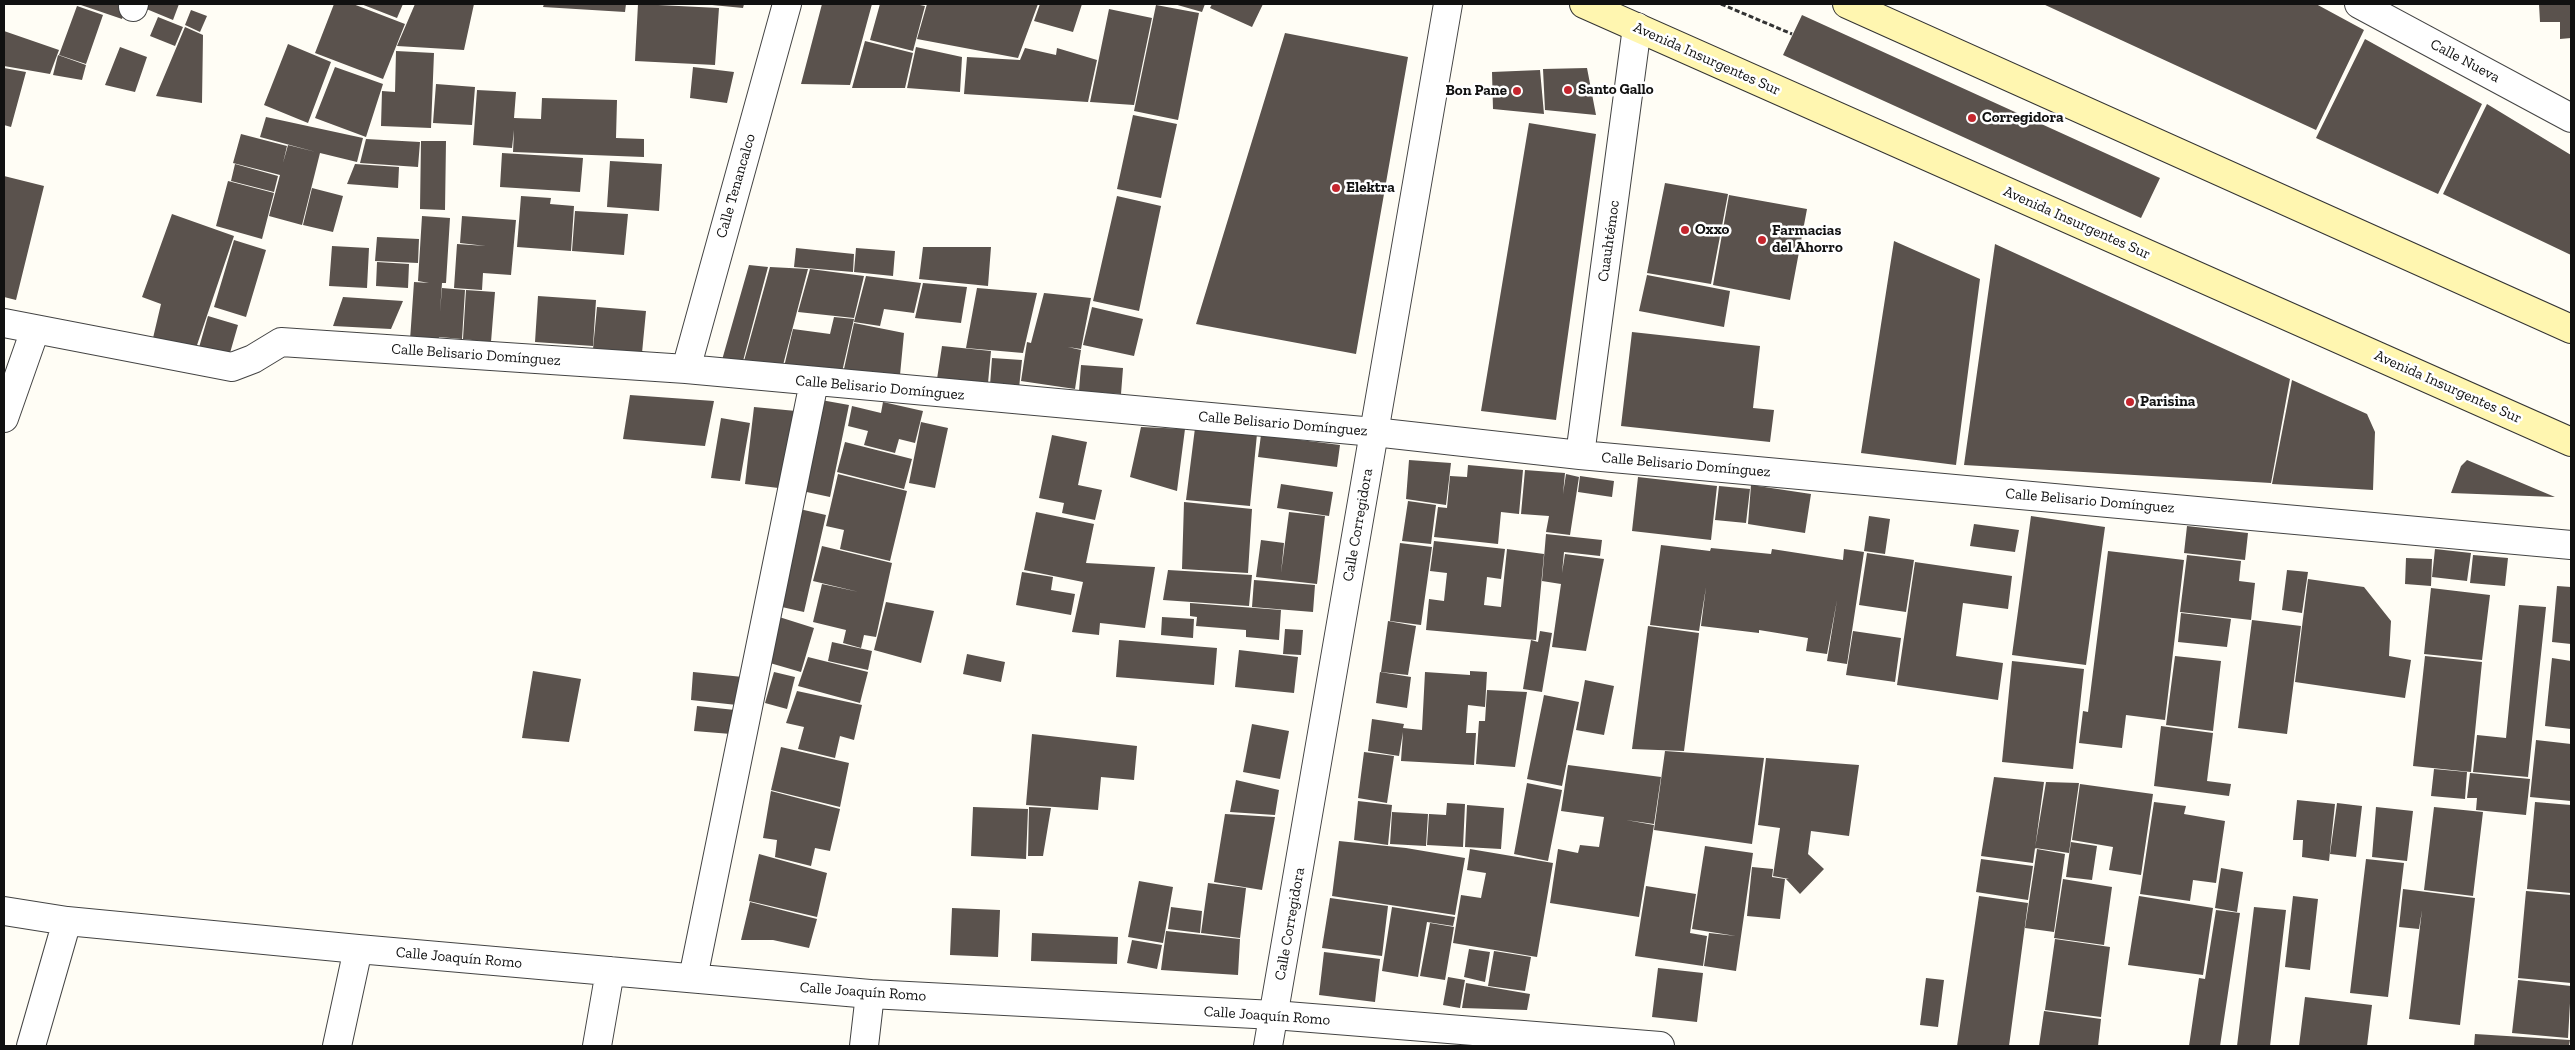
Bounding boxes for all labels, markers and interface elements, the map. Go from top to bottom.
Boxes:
street label: Avenida Insurgentes Sur [1631,18,1783,100]
street label: Calle Nueva [2427,35,2503,87]
place label: Santo Gallo [1578,81,1654,99]
place label: Bon Pane [1446,82,1507,100]
marker: Santo Gallo [1562,84,1574,96]
marker: Bon Pane [1511,85,1523,97]
place label: Corregidora [1982,109,2064,127]
marker: Corregidora [1966,112,1978,124]
street label: Calle Tenancalco [712,132,760,240]
place label: Elektra [1346,179,1395,197]
marker: Elektra [1330,182,1342,194]
street label: Avenida Insurgentes Sur [2001,182,2153,264]
street label: Cuauhtémoc [1594,199,1624,283]
place label: Oxxo [1695,221,1729,239]
place label: Farmacias del Ahorro [1772,222,1843,257]
marker: Oxxo [1679,224,1691,236]
marker: Farmacias del Ahorro [1756,234,1768,246]
street label: Calle Belisario Domínguez [391,340,561,370]
street label: Avenida Insurgentes Sur [2372,346,2524,428]
street label: Calle Belisario Domínguez [795,372,965,404]
place label: Parisina [2140,393,2195,411]
marker: Parisina [2124,396,2136,408]
street label: Calle Belisario Domínguez [1198,408,1368,440]
street label: Calle Belisario Domínguez [1601,449,1771,481]
street label: Calle Corregidora [1339,467,1377,583]
street label: Calle Belisario Domínguez [2005,485,2175,517]
street label: Calle Corregidora [1271,866,1309,982]
street label: Calle Joaquín Romo [395,944,523,972]
street label: Calle Joaquín Romo [799,979,927,1005]
street label: Calle Joaquín Romo [1203,1003,1331,1029]

